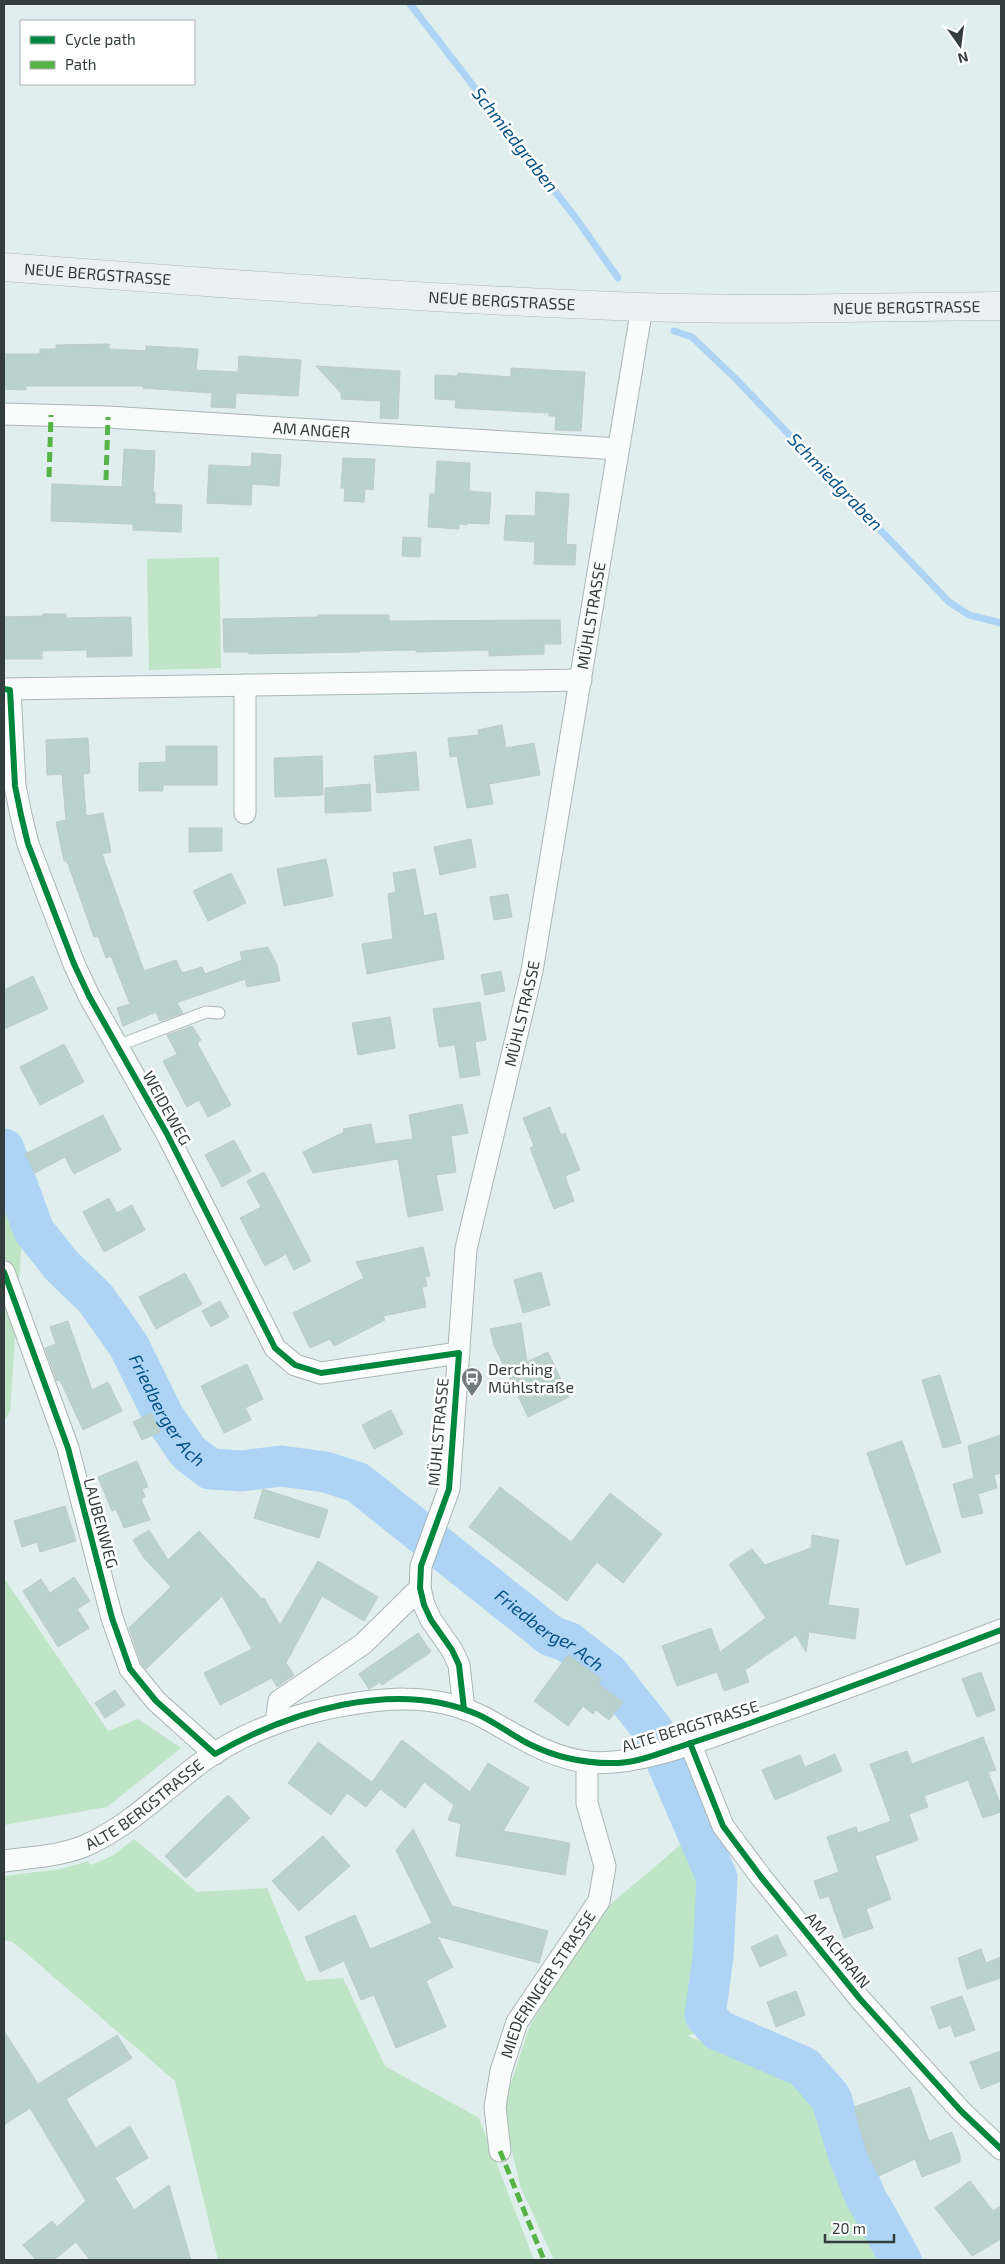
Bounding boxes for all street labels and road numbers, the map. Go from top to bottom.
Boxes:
street label: NEUE BERGSTRASSE [24,259,172,288]
street label: NEUE BERGSTRASSE [428,287,576,313]
street label: NEUE BERGSTRASSE [833,296,981,317]
street label: AM ANGER [272,417,351,441]
street label: MÜHLSTRASSE [572,560,609,671]
street label: MÜHLSTRASSE [500,959,543,1069]
street label: WEIDEWEG [139,1067,196,1148]
street label: MÜHLSTRASSE [423,1377,452,1487]
street label: LAUBENWEG [80,1475,123,1570]
street label: ALTE BERGSTRASSE [619,1696,761,1755]
street label: ALTE BERGSTRASSE [82,1754,207,1854]
street label: MIEDERINGER STRASSE [496,1907,599,2060]
street label: AM ACHRAIN [802,1908,875,1991]

